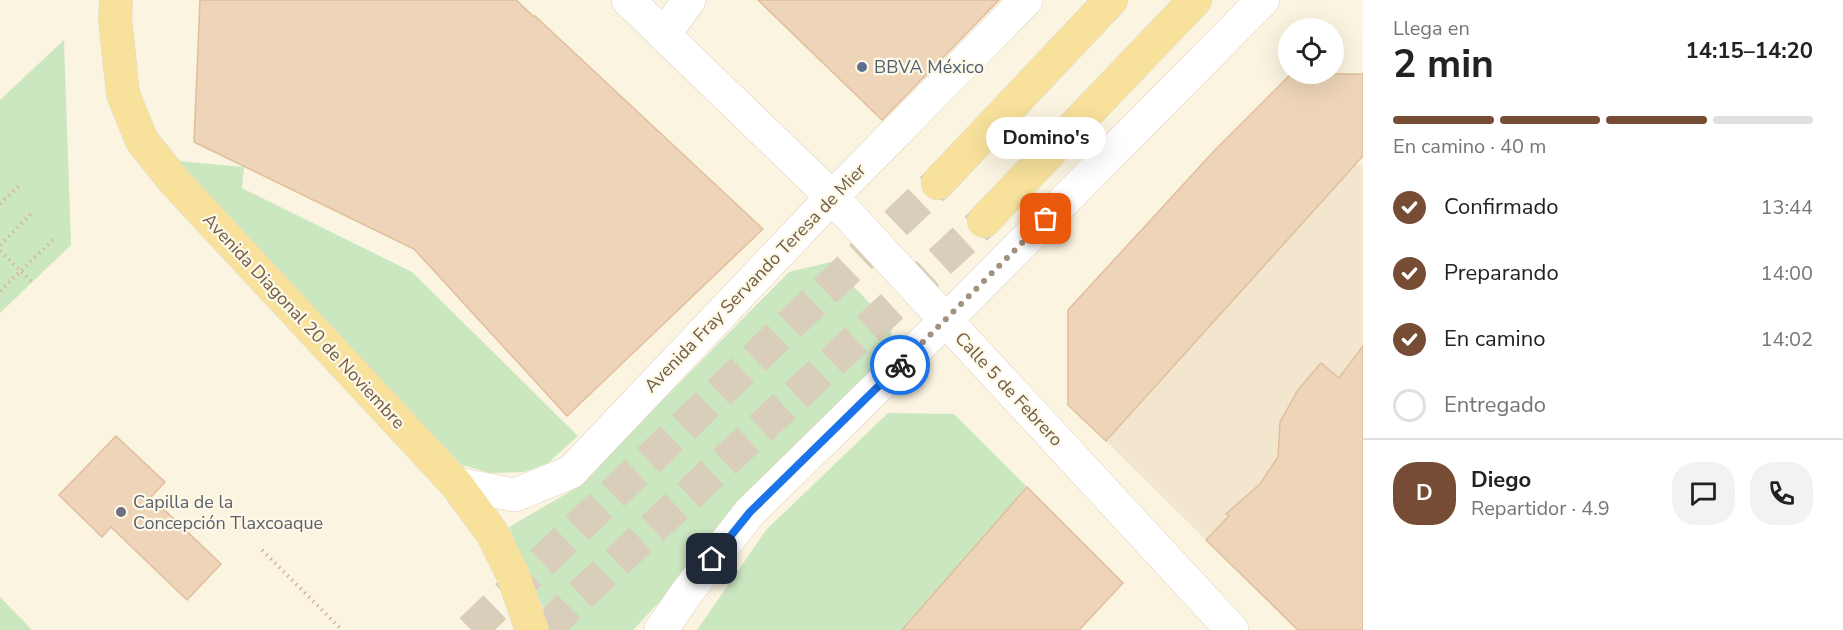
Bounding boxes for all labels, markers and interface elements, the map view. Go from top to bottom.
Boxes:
text: Llega en [1393,15,1470,42]
map controls [1278,18,1344,84]
button: locate [1278,18,1344,84]
text: 14:15–14:20 [1685,36,1813,66]
text: 2 min [1393,38,1494,91]
place label: BBVA México [874,55,984,79]
marker: BBVA México [855,60,869,74]
callout: Domino's [986,117,1106,159]
text: Domino's [1002,124,1090,151]
text: En camino · 40 m [1393,133,1546,160]
street label: Avenida Fray Servando Teresa de Mier [639,158,871,398]
icon: check [1393,191,1426,224]
text: Confirmado [1444,192,1559,222]
pin [1020,193,1071,244]
text: 13:44 [1760,194,1813,221]
icon: bag [1029,202,1062,235]
street label: Avenida Diagonal 20 de Noviembre [197,208,411,434]
icon: check [1393,257,1426,290]
text: Preparando [1444,258,1559,288]
text: 14:00 [1760,260,1813,287]
icon: check [1393,323,1426,356]
text: En camino [1444,324,1545,354]
text: 14:02 [1760,326,1813,353]
street label: Calle 5 de Febrero [950,327,1068,451]
courier [870,335,930,395]
icon: bike [884,349,917,382]
text: Entregado [1444,390,1546,420]
button: chat [1672,462,1735,525]
button: phone [1750,462,1813,525]
text: Diego [1471,465,1531,495]
text: D [1416,478,1433,508]
place label: Capilla de la Concepción Tlaxcoaque [133,490,323,535]
text: Repartidor · 4.9 [1471,495,1610,522]
marker: Capilla de la Concepción Tlaxcoaque [114,505,128,519]
pin [686,533,737,584]
icon: home [695,542,728,575]

